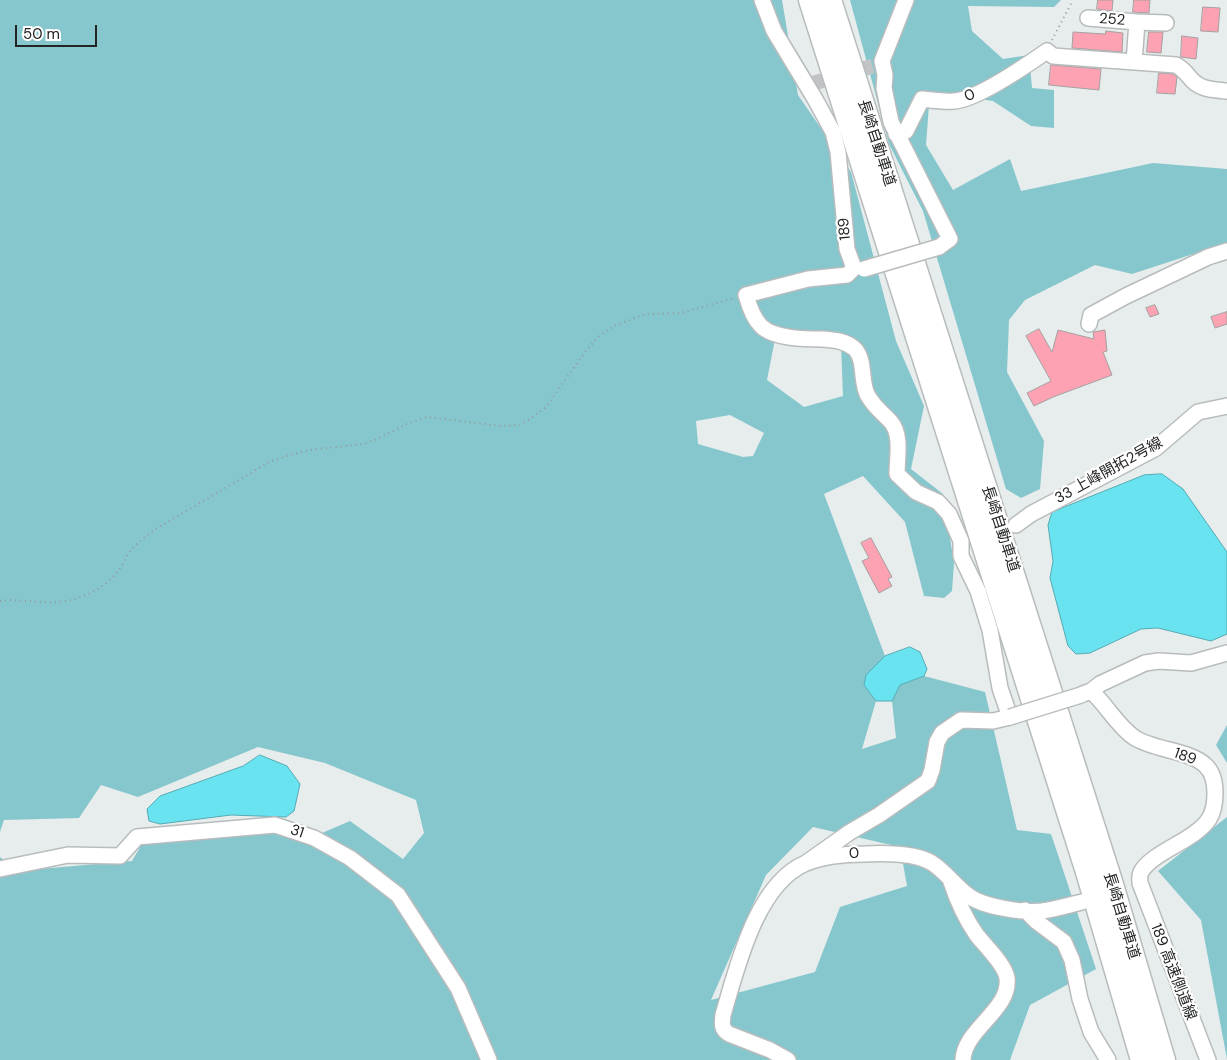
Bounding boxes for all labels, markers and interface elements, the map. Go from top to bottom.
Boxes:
street label: 252 [1098,10,1126,30]
scale bar [18,15,100,47]
text: 50 m [23,24,60,44]
street label: 0 [962,86,978,106]
street label: 長崎自動車道 [854,97,898,189]
street label: 189 [835,217,855,241]
street label: 33 上峰開拓2号線 [1052,434,1166,508]
street label: 長崎自動車道 [978,483,1022,575]
street label: 189 [1171,745,1199,769]
street label: 31 [288,821,306,843]
street label: 0 [848,845,860,863]
street label: 長崎自動車道 [1099,870,1143,962]
street label: 189 高速側道線 [1146,921,1200,1023]

